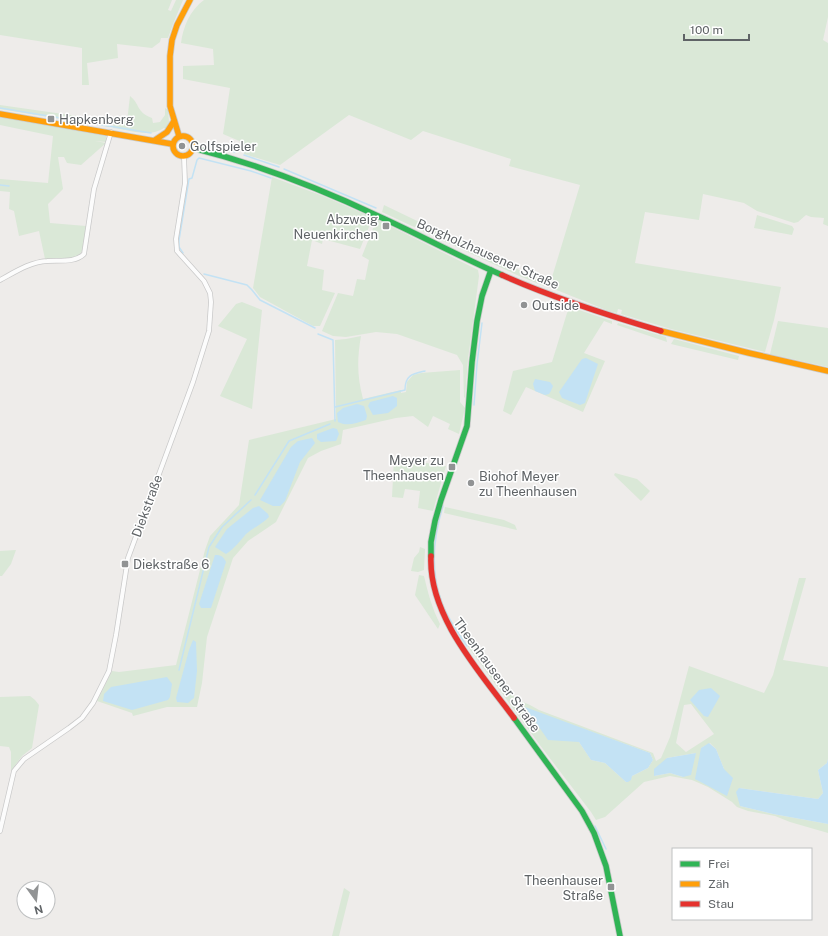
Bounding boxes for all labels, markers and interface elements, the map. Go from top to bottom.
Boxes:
scale bar [684,16,749,42]
text: 100 m [690,23,723,37]
place label: Hapkenberg [59,112,134,127]
marker: Hapkenberg [46,114,56,124]
place label: Golfspieler [190,139,257,154]
marker: Golfspieler [177,141,187,151]
place label: Abzweig Neuenkirchen [294,212,378,242]
street label: Borgholzhausener Straße [415,216,561,292]
marker: Abzweig Neuenkirchen [381,221,391,231]
place label: Outside [532,298,579,313]
marker: Outside [519,300,529,310]
place label: Meyer zu Theenhausen [363,453,444,483]
marker: Meyer zu Theenhausen [447,462,457,472]
place label: Biohof Meyer zu Theenhausen [479,469,577,499]
street label: Diekstraße [129,473,165,539]
marker: Biohof Meyer zu Theenhausen [466,478,476,488]
place label: Diekstraße 6 [133,557,209,572]
marker: Diekstraße 6 [120,559,130,569]
street label: Theenhausener Straße [451,615,543,735]
legend [672,848,812,920]
text: Frei [708,857,730,871]
place label: Theenhauser Straße [524,873,603,903]
text: Zäh [708,877,729,891]
north arrow [16,880,56,920]
marker: Theenhauser Straße [606,882,616,892]
text: Stau [708,897,734,911]
text: N [33,903,44,917]

